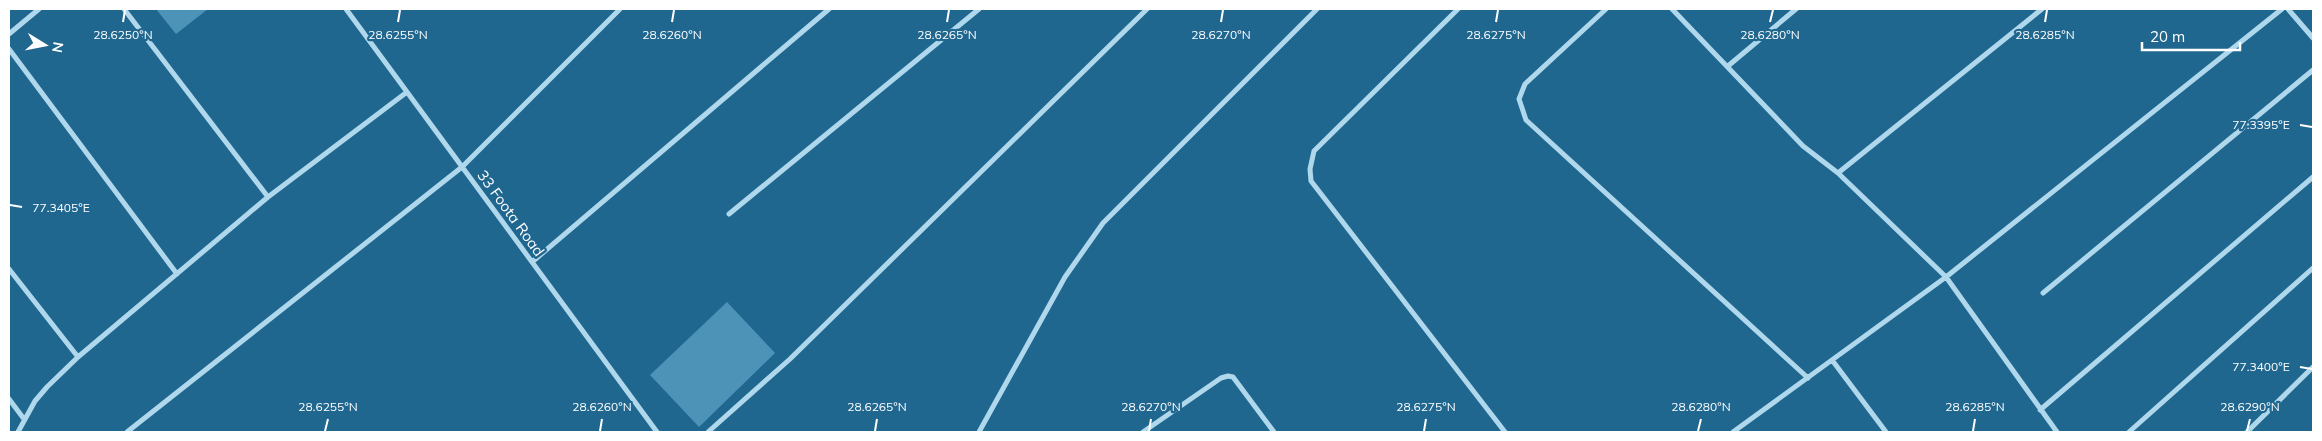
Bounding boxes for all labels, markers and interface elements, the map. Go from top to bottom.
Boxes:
north arrow [20,20,70,70]
scale bar [2142,20,2240,52]
text: 28.6250°N [93,27,153,42]
text: 28.6255°N [368,27,428,42]
text: 28.6260°N [642,27,702,42]
text: 28.6265°N [917,27,977,42]
text: 28.6270°N [1191,27,1251,42]
text: 28.6275°N [1466,27,1526,42]
text: 28.6280°N [1740,27,1800,42]
text: 28.6285°N [2015,27,2075,42]
text: 20 m [2150,27,2185,46]
text: N [48,40,68,54]
text: 77.3395°E [2232,117,2290,132]
street label: 33 Foota Road [473,166,549,260]
text: 77.3405°E [32,200,90,215]
text: 77.3400°E [2232,359,2290,374]
text: 28.6255°N [298,399,358,414]
text: 28.6260°N [572,399,632,414]
text: 28.6265°N [847,399,907,414]
text: 28.6270°N [1121,399,1181,414]
text: 28.6275°N [1396,399,1456,414]
text: 28.6280°N [1671,399,1731,414]
text: 28.6285°N [1945,399,2005,414]
text: 28.6290°N [2220,399,2280,414]

